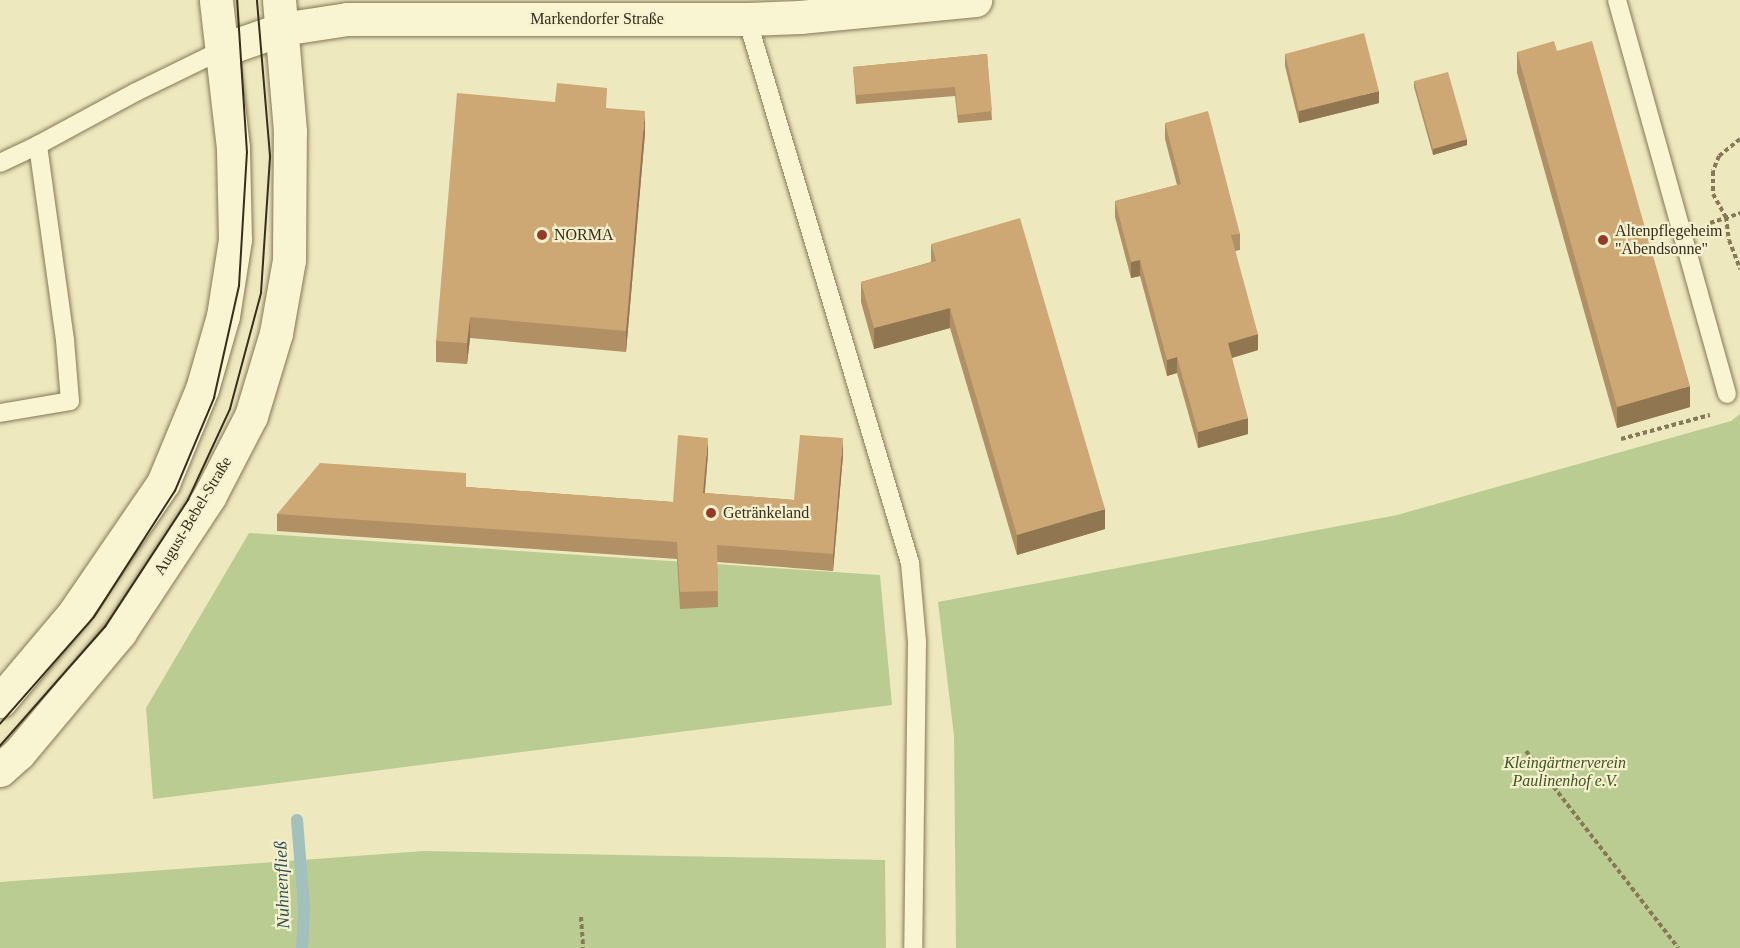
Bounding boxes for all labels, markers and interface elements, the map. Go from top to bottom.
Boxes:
street label: Markendorfer Straße [530,9,664,29]
place label: Altenpflegeheim "Abendsonne" [1615,221,1723,259]
place label: NORMA [554,225,614,245]
marker: NORMA [535,228,549,242]
marker: Altenpflegeheim "Abendsonne" [1596,233,1610,247]
street label: August-Bebel-Straße [150,453,236,579]
place label: Getränkeland [723,503,809,523]
marker: Getränkeland [704,506,718,520]
park label: Kleingärtnerverein Paulinenhof e.V. [1504,753,1626,791]
water label: Nuhnenfließ [270,841,294,929]

